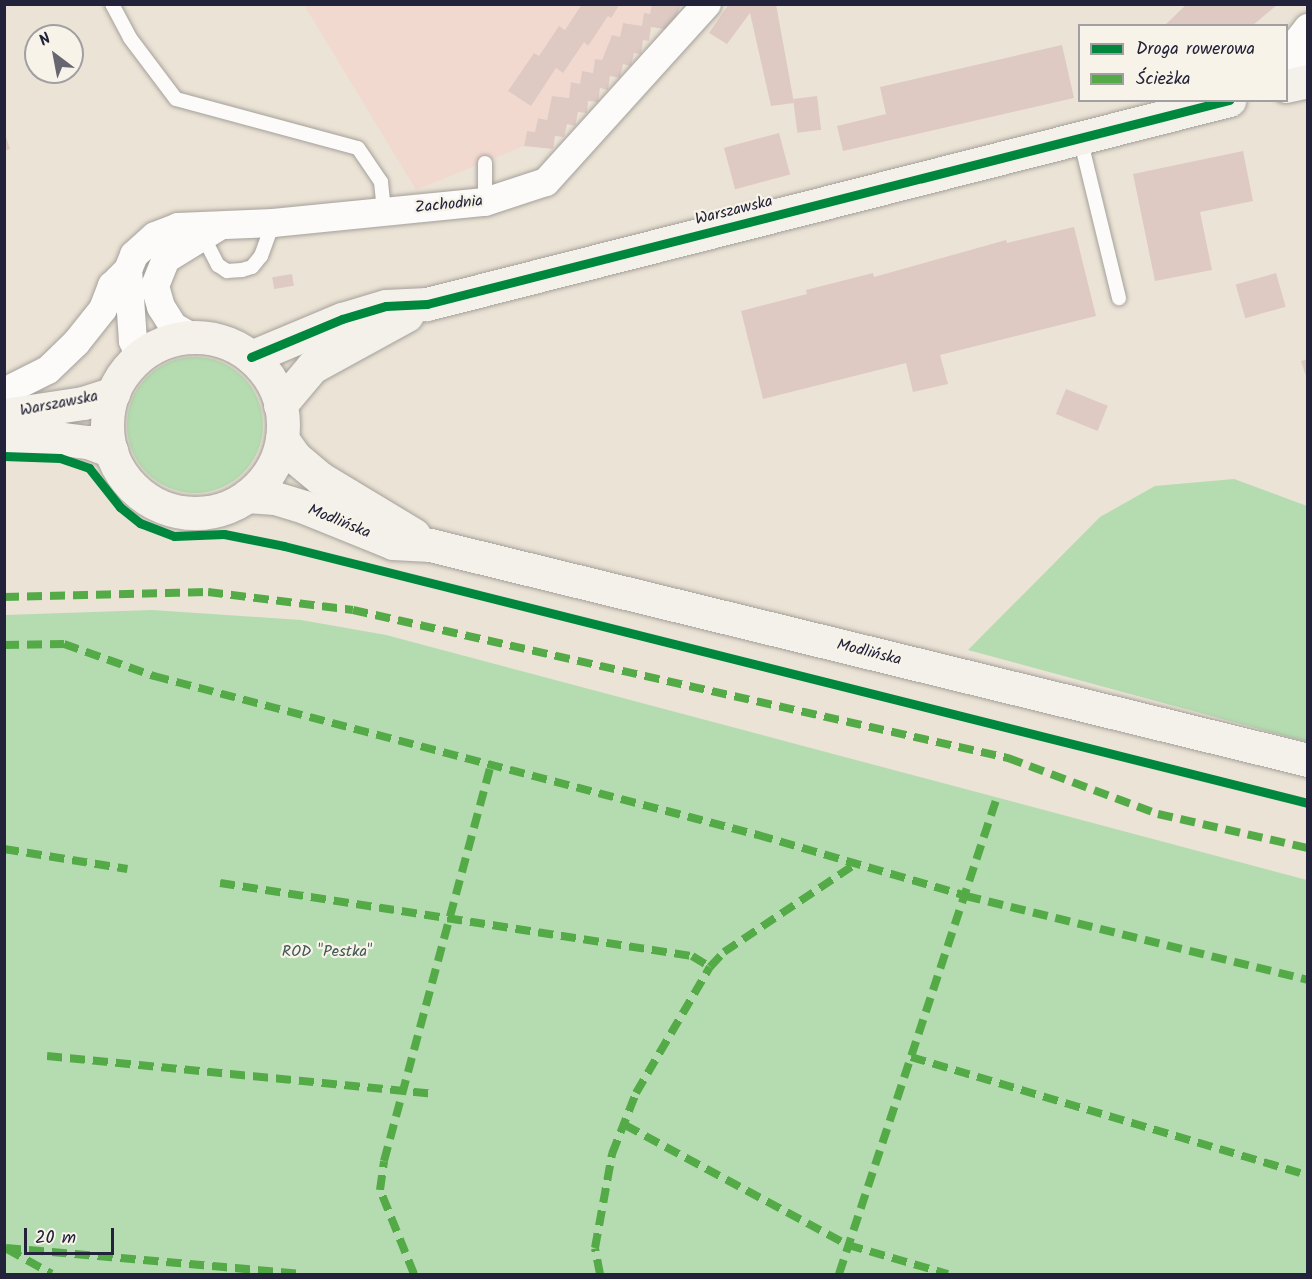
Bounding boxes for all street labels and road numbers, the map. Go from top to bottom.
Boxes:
street label: Zachodnia [414,192,484,218]
street label: Warszawska [693,192,775,230]
street label: Warszawska [18,387,100,421]
street label: Modlińska [305,501,373,543]
street label: Modlińska [835,636,903,670]

